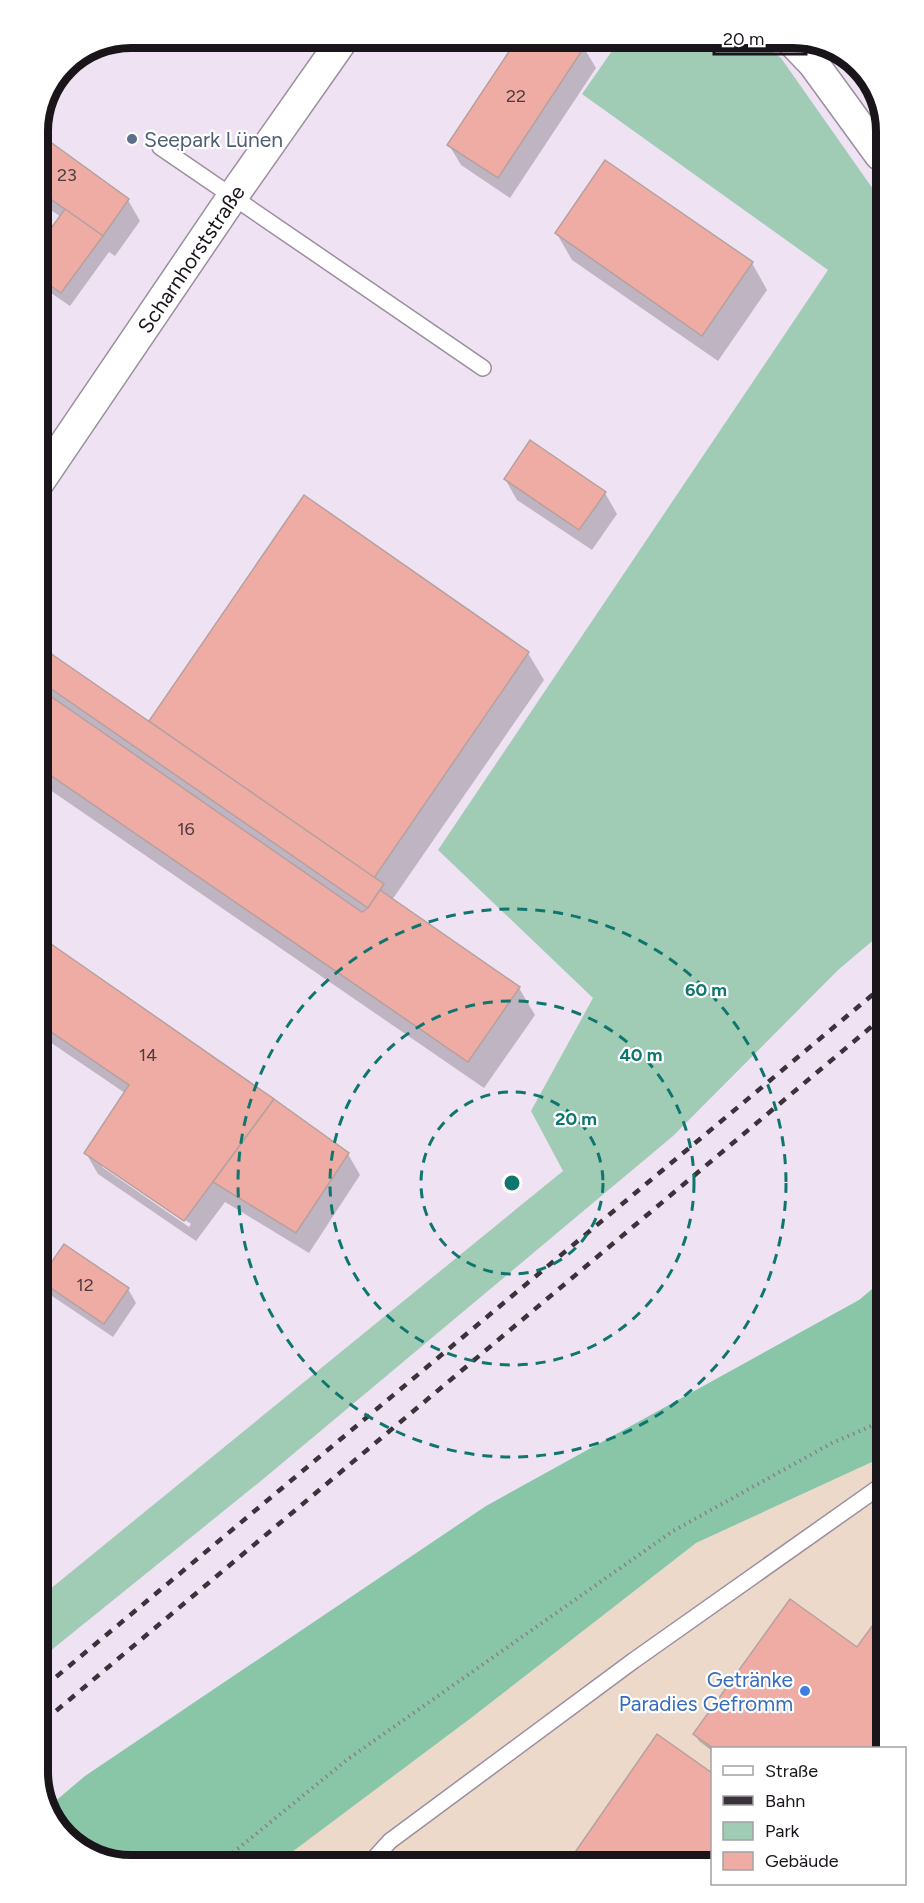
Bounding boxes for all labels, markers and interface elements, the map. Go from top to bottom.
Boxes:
scale bar [714,18,806,56]
text: 20 m [723,28,764,50]
house number: 22 [506,85,526,107]
place label: Seepark Lünen [144,127,283,152]
marker: Seepark Lünen [125,132,139,146]
house number: 23 [57,164,77,186]
street label: Scharnhorststraße [132,180,250,338]
house number: 16 [177,818,195,840]
text: 60 m [685,979,727,1001]
house number: 14 [139,1044,157,1066]
text: 40 m [619,1044,663,1066]
text: 20 m [555,1108,597,1130]
centre of rings [502,1173,522,1193]
house number: 12 [76,1274,94,1296]
place label: Getränke Paradies Gefromm [619,1667,793,1716]
marker: Getränke Paradies Gefromm [798,1684,812,1698]
legend [711,1747,906,1885]
text: Straße [765,1760,818,1782]
text: Bahn [765,1790,805,1812]
text: Park [765,1820,800,1842]
text: Gebäude [765,1850,839,1872]

